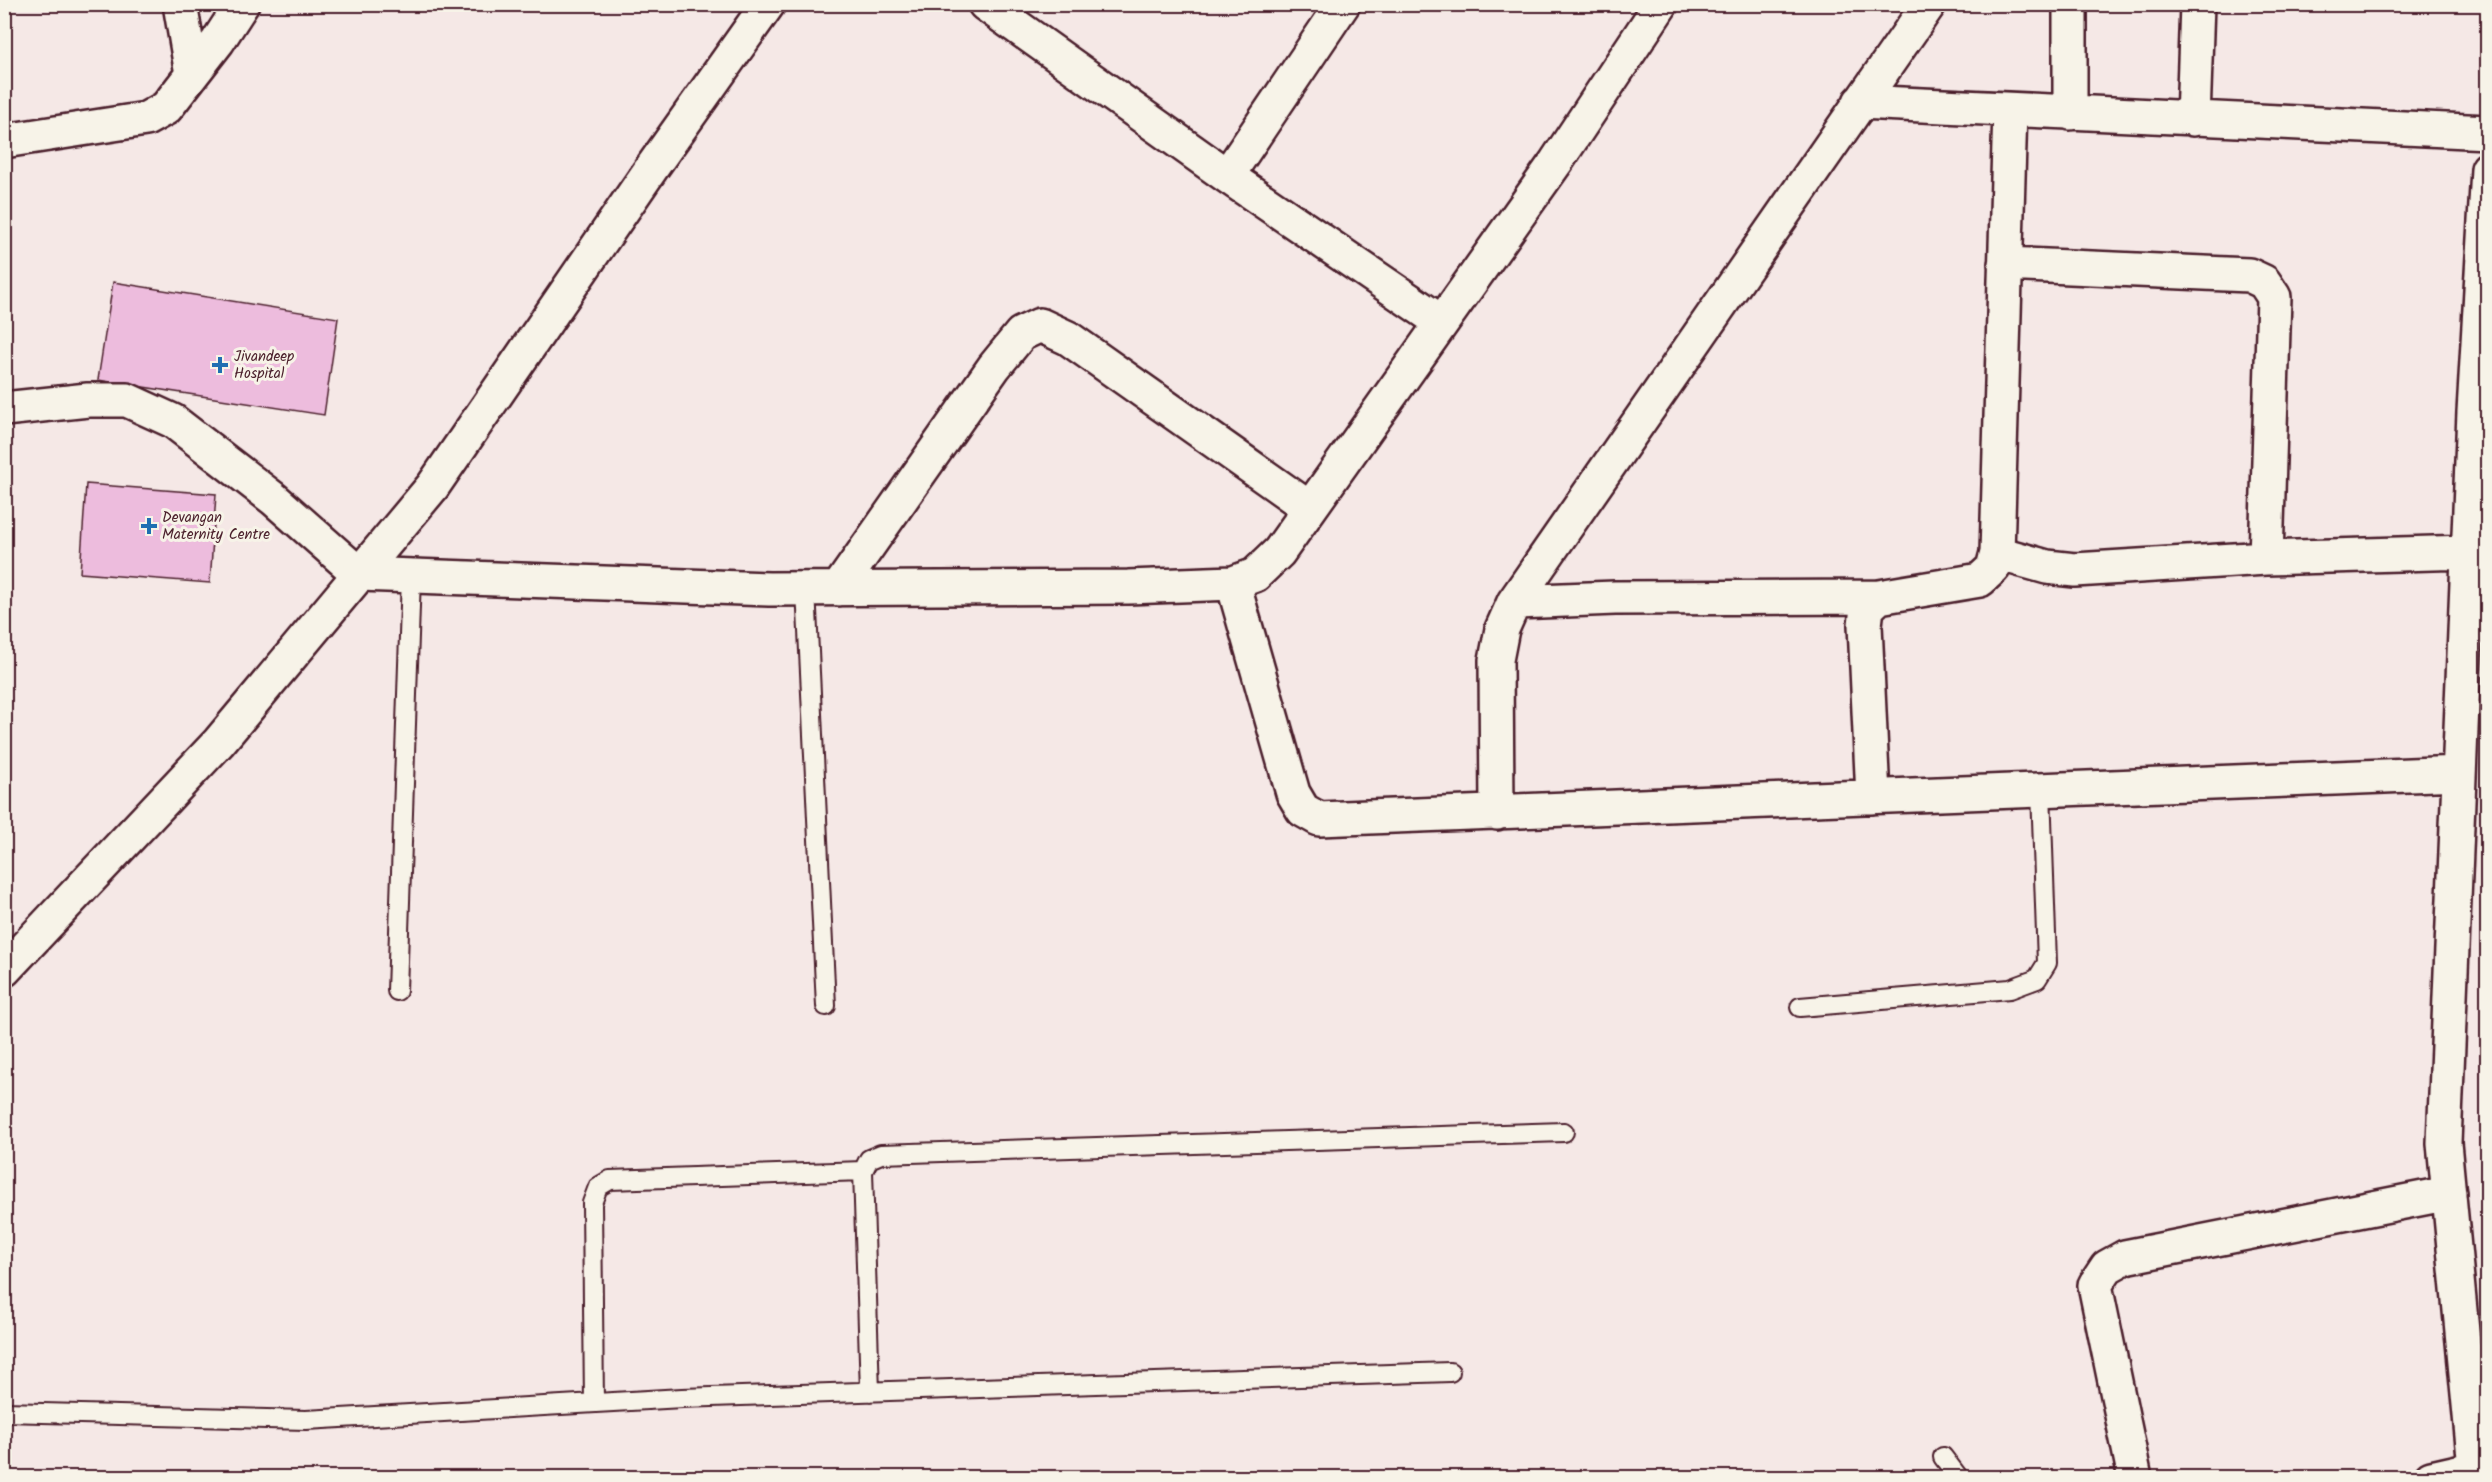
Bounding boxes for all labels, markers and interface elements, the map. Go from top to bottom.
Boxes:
place label: Jivandeep Hospital [234,345,294,386]
marker: Jivandeep Hospital [211,356,229,374]
place label: Devangan Maternity Centre [162,506,270,547]
marker: Devangan Maternity Centre [140,517,158,535]

